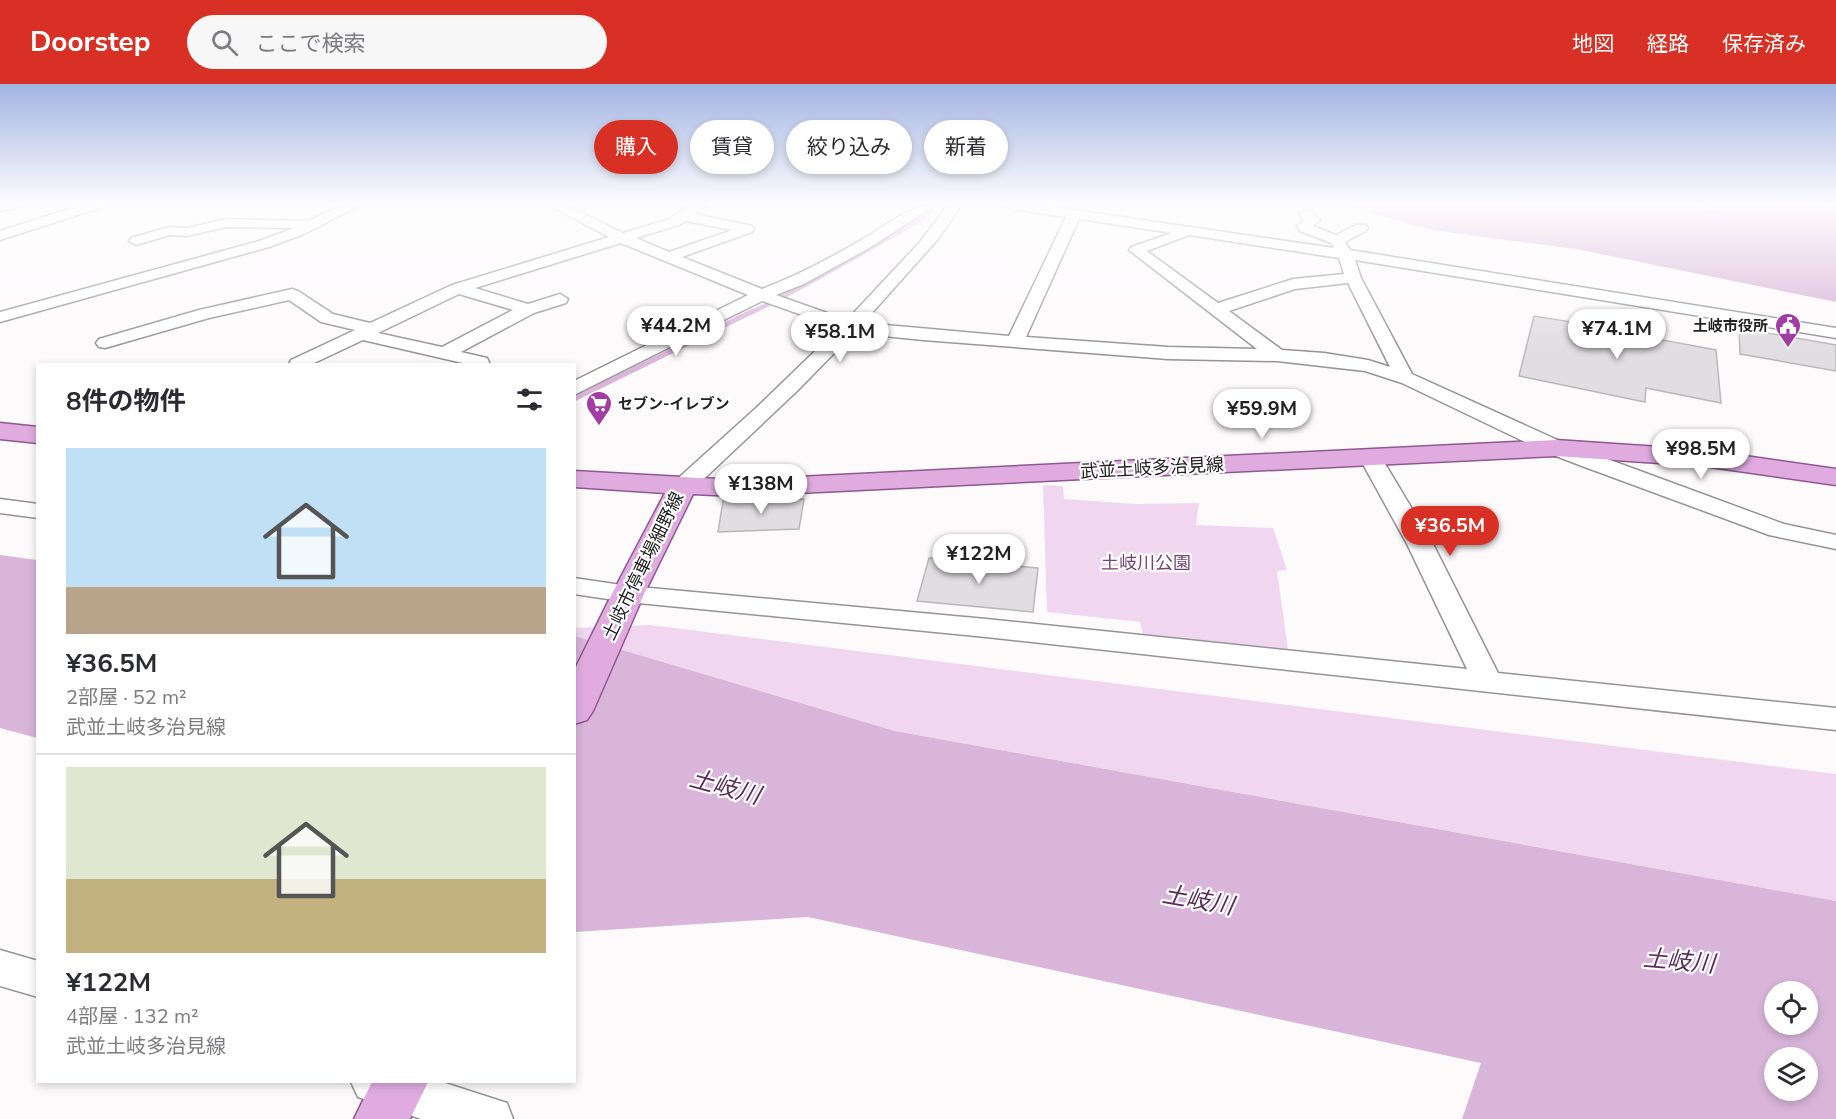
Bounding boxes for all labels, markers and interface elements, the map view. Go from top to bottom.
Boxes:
search box [187,15,607,69]
text: Doorstep [30,23,151,61]
icon: search [208,26,241,59]
text: ここで検索 [256,29,366,59]
text: 地図 [1572,30,1614,58]
text: 経路 [1647,30,1689,58]
text: 保存済み [1722,30,1806,58]
chip: 購入 [594,120,678,174]
chip: 賃貸 [690,120,774,174]
chip: 絞り込み [786,120,912,174]
chip: 新着 [924,120,1008,174]
pin: ¥44.2M [627,306,725,357]
pin: ¥74.1M [1568,309,1666,360]
public building icon: 土岐市役所 [1773,311,1803,349]
text: ¥44.2M [641,312,711,339]
pin: ¥58.1M [791,312,889,363]
text: ¥74.1M [1582,315,1652,342]
place label: 土岐市役所 [1693,316,1768,336]
text: ¥58.1M [805,318,875,345]
icon: filters [513,383,546,416]
text: 8件の物件 [66,384,186,419]
supermarket icon: セブン-イレブン [584,389,614,427]
pin: ¥59.9M [1213,389,1311,440]
place label: セブン-イレブン [618,394,730,414]
text: ¥59.9M [1227,395,1297,422]
pin: ¥98.5M [1652,429,1750,480]
text: ¥98.5M [1666,435,1736,462]
street label: 武並土岐多治見線 [1079,452,1225,484]
pin: ¥138M [719,464,803,515]
text: ¥138M [728,470,794,497]
icon: home [252,487,360,595]
street label: 土岐市停車場細野線 [597,488,689,644]
pin: ¥36.5M [1401,506,1499,557]
text: ¥36.5M [1415,512,1485,539]
pin: ¥122M [937,534,1021,585]
text: ¥122M [946,540,1012,567]
park label: 土岐川公園 [1101,551,1191,575]
text: ¥36.5M [66,646,157,681]
text: 2部屋 · 52 m² [66,684,187,711]
text: 武並土岐多治見線 [66,714,226,741]
water label: 土岐川 [686,762,767,813]
icon: home [252,806,360,914]
water label: 土岐川 [1160,878,1239,923]
water label: 土岐川 [1642,942,1719,980]
text: ¥122M [66,965,151,1000]
map controls [1764,981,1818,1101]
button: locate [1764,981,1818,1035]
text: 4部屋 · 132 m² [66,1003,199,1030]
text: 武並土岐多治見線 [66,1033,226,1060]
button: layers [1764,1047,1818,1101]

